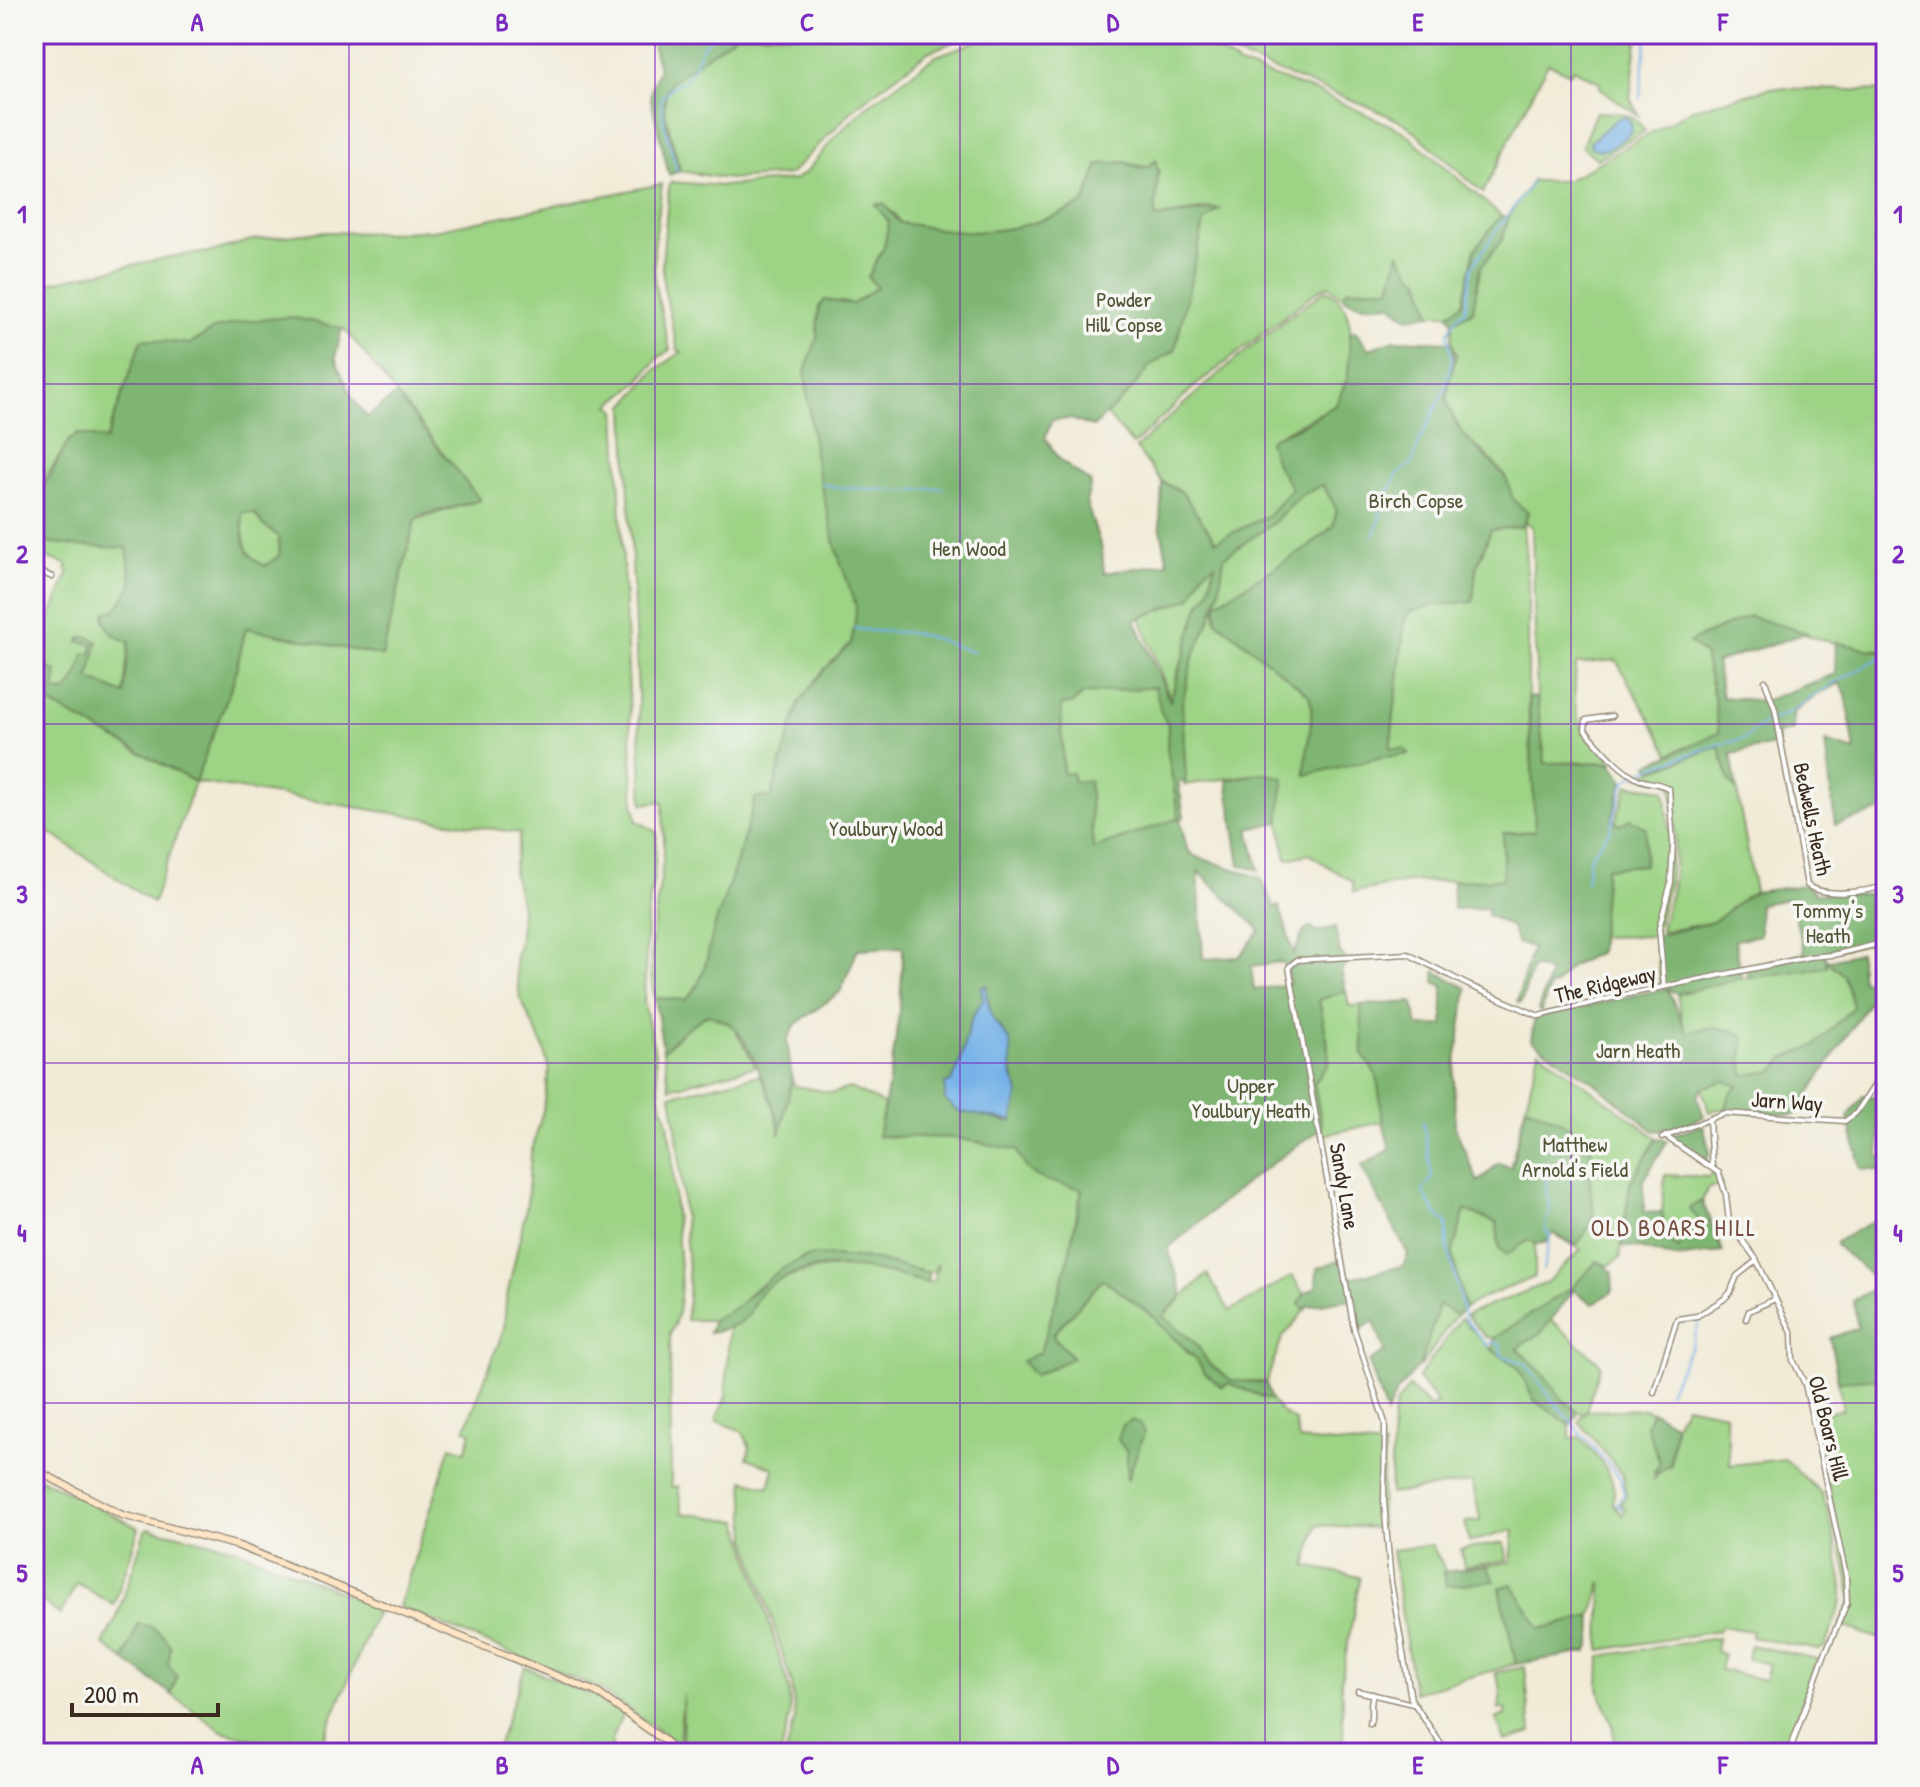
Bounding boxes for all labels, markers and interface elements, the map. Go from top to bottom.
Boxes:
text: A [191,4,204,39]
text: B [495,4,509,39]
text: C [800,4,814,39]
text: D [1107,4,1120,39]
text: E [1412,4,1424,39]
text: F [1717,4,1729,39]
text: 1 [17,196,27,231]
text: 1 [1893,196,1903,231]
park label: Powder Hill Copse [1085,284,1163,339]
park label: Birch Copse [1369,485,1464,515]
park label: Hen Wood [932,533,1006,563]
text: 2 [16,536,29,571]
text: 2 [1892,536,1905,571]
street label: Bedwells Heath [1786,760,1840,878]
park label: Youlbury Wood [829,813,943,843]
text: 3 [16,876,28,911]
text: 3 [1892,876,1904,911]
park label: Tommy's Heath [1793,895,1863,950]
street label: The Ridgeway [1551,958,1659,1010]
park label: Jarn Heath [1596,1035,1680,1065]
park label: Upper Youlbury Heath [1192,1070,1310,1125]
street label: Jarn Way [1750,1084,1824,1118]
park label: Matthew Arnold's Field [1522,1129,1628,1184]
street label: Sandy Lane [1323,1140,1367,1232]
district label: OLD BOARS HILL [1591,1211,1757,1243]
text: 4 [17,1215,27,1250]
text: 4 [1893,1215,1903,1250]
street label: Old Boars Hill [1801,1372,1857,1484]
text: 5 [17,1555,28,1590]
text: 5 [1893,1555,1904,1590]
scale bar [72,1667,218,1717]
text: 200 m [84,1678,139,1710]
text: A [191,1747,204,1782]
text: B [495,1747,509,1782]
text: C [800,1747,814,1782]
text: D [1107,1747,1120,1782]
text: E [1412,1747,1424,1782]
text: F [1717,1747,1729,1782]

